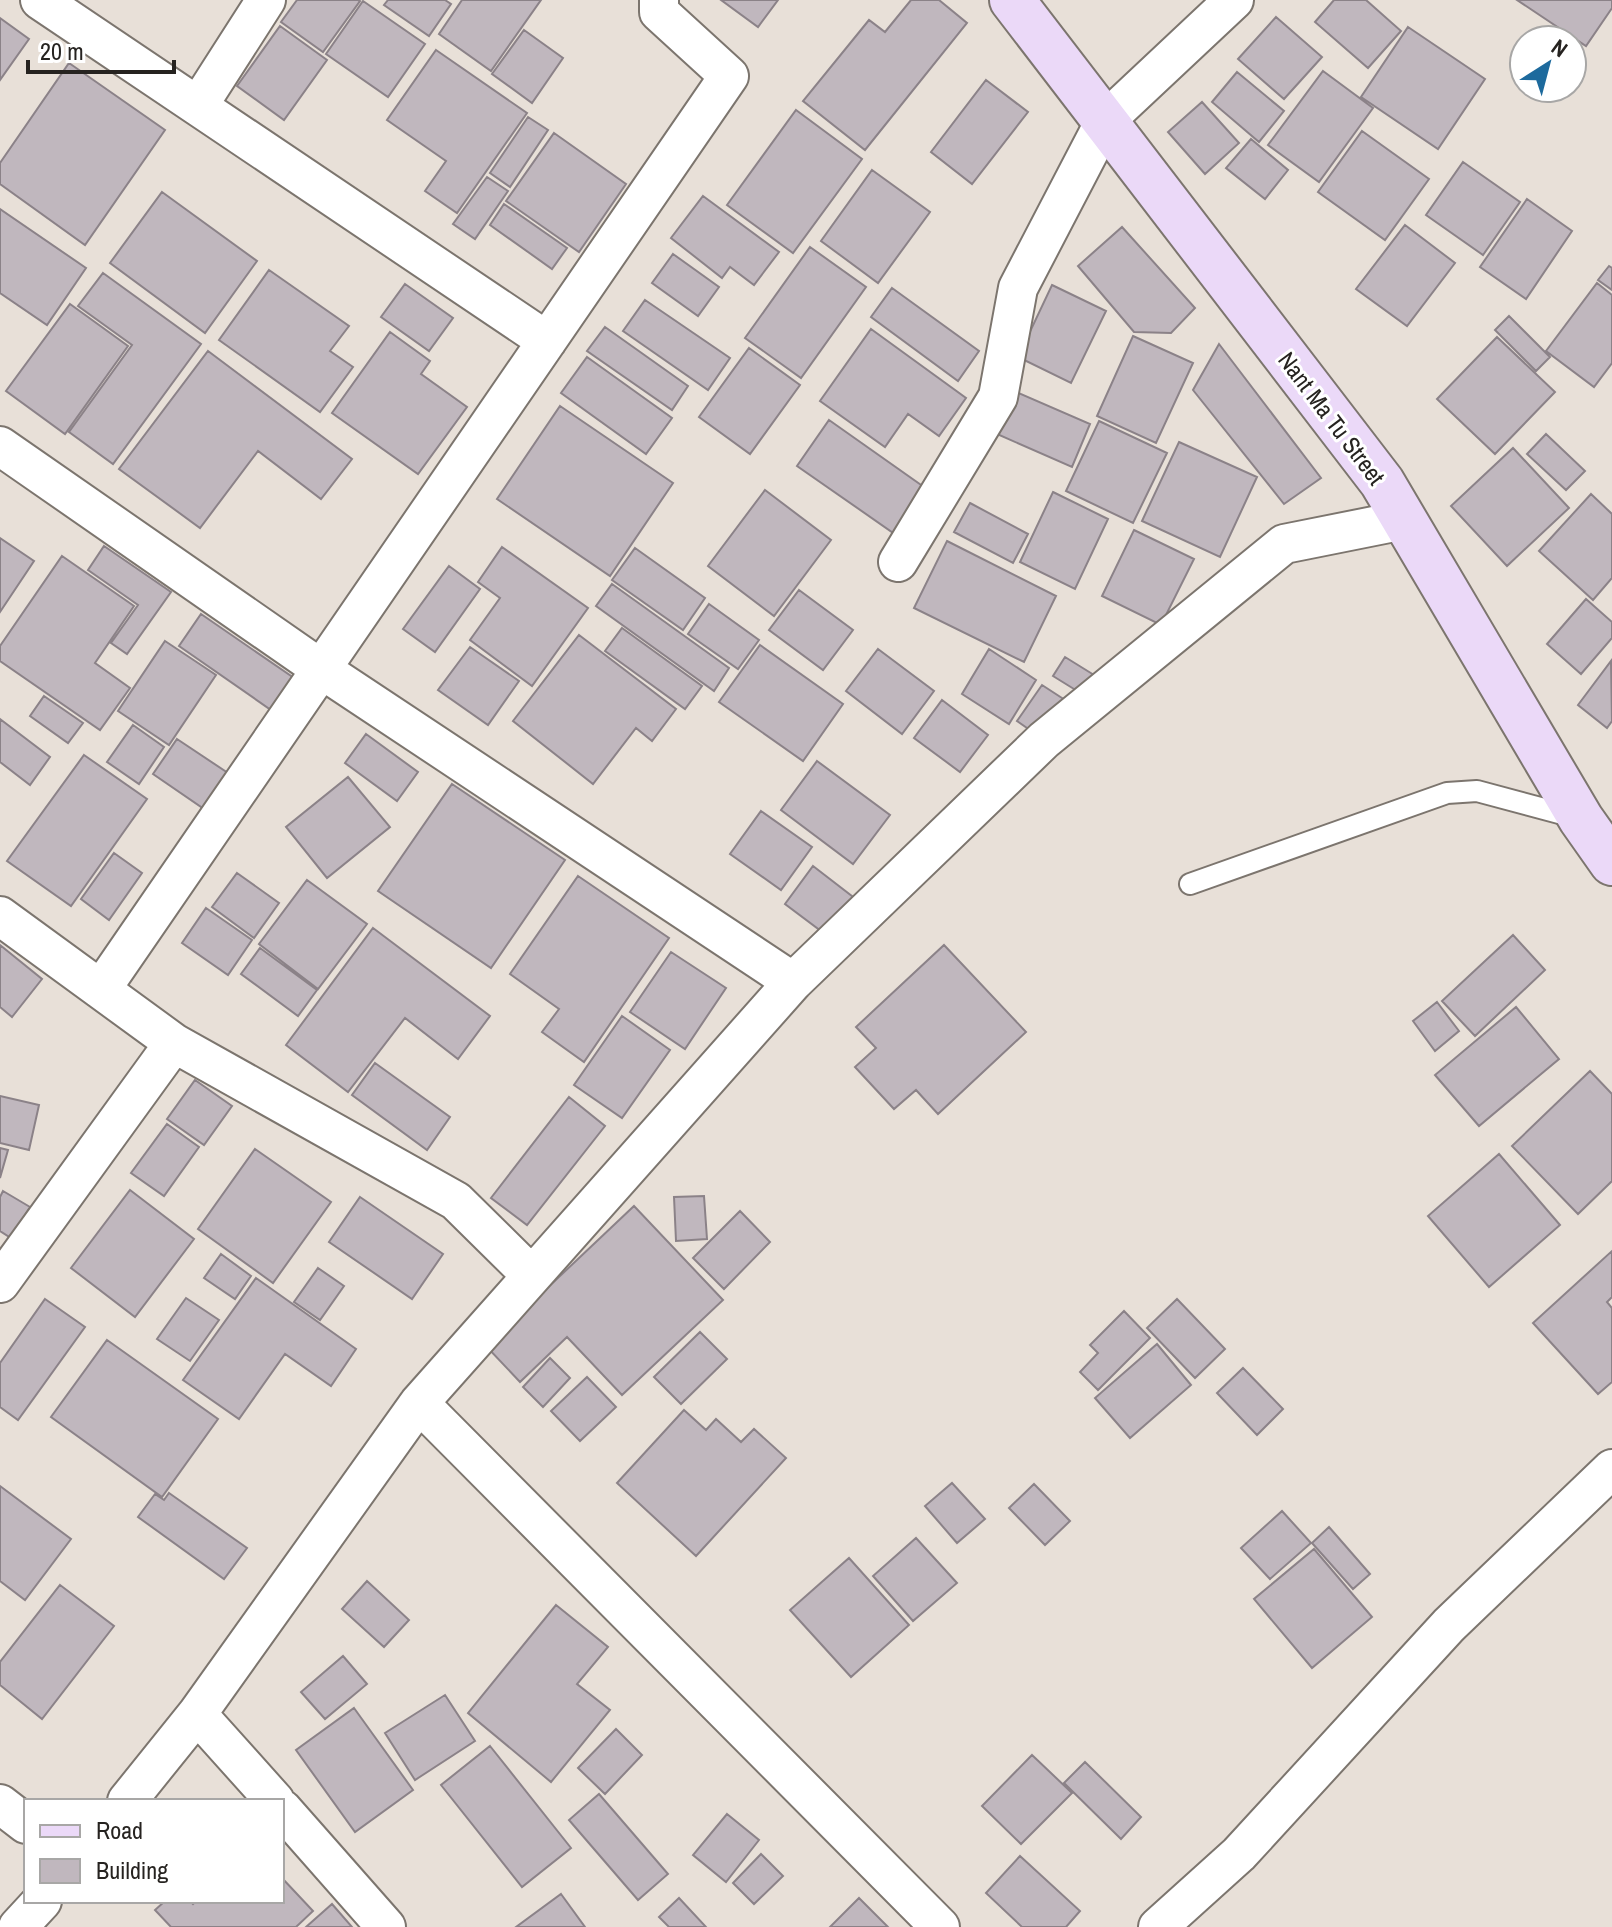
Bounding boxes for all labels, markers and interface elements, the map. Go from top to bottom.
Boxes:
scale bar [28,24,174,74]
north arrow [1508,24,1588,104]
text: N [1546,32,1574,64]
text: 20 m [40,35,84,67]
street label: Nant Ma Tu Street [1271,345,1393,491]
legend [24,1799,284,1903]
text: Road [96,1814,143,1846]
text: Building [96,1854,168,1886]

